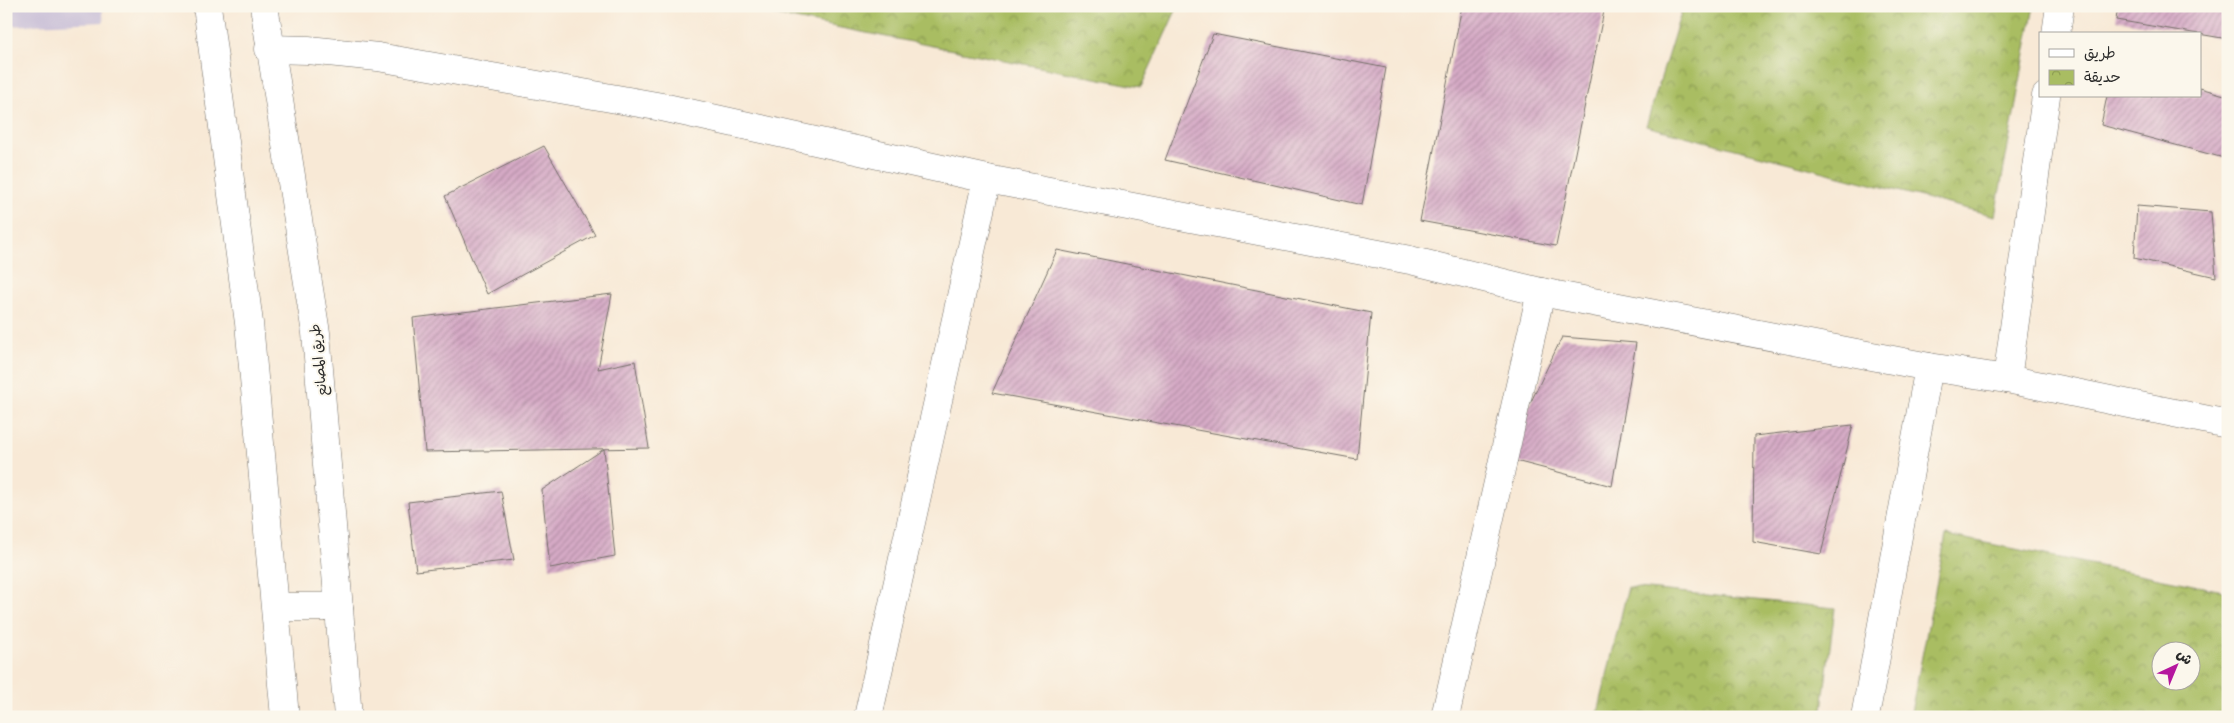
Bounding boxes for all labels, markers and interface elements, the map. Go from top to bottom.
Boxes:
legend [2039,32,2202,98]
text: طريق [2084,43,2116,62]
text: حديقة [2084,67,2121,86]
street label: طريق المصانع [305,323,333,397]
north arrow [2152,640,2202,690]
text: ش [2173,645,2197,668]

